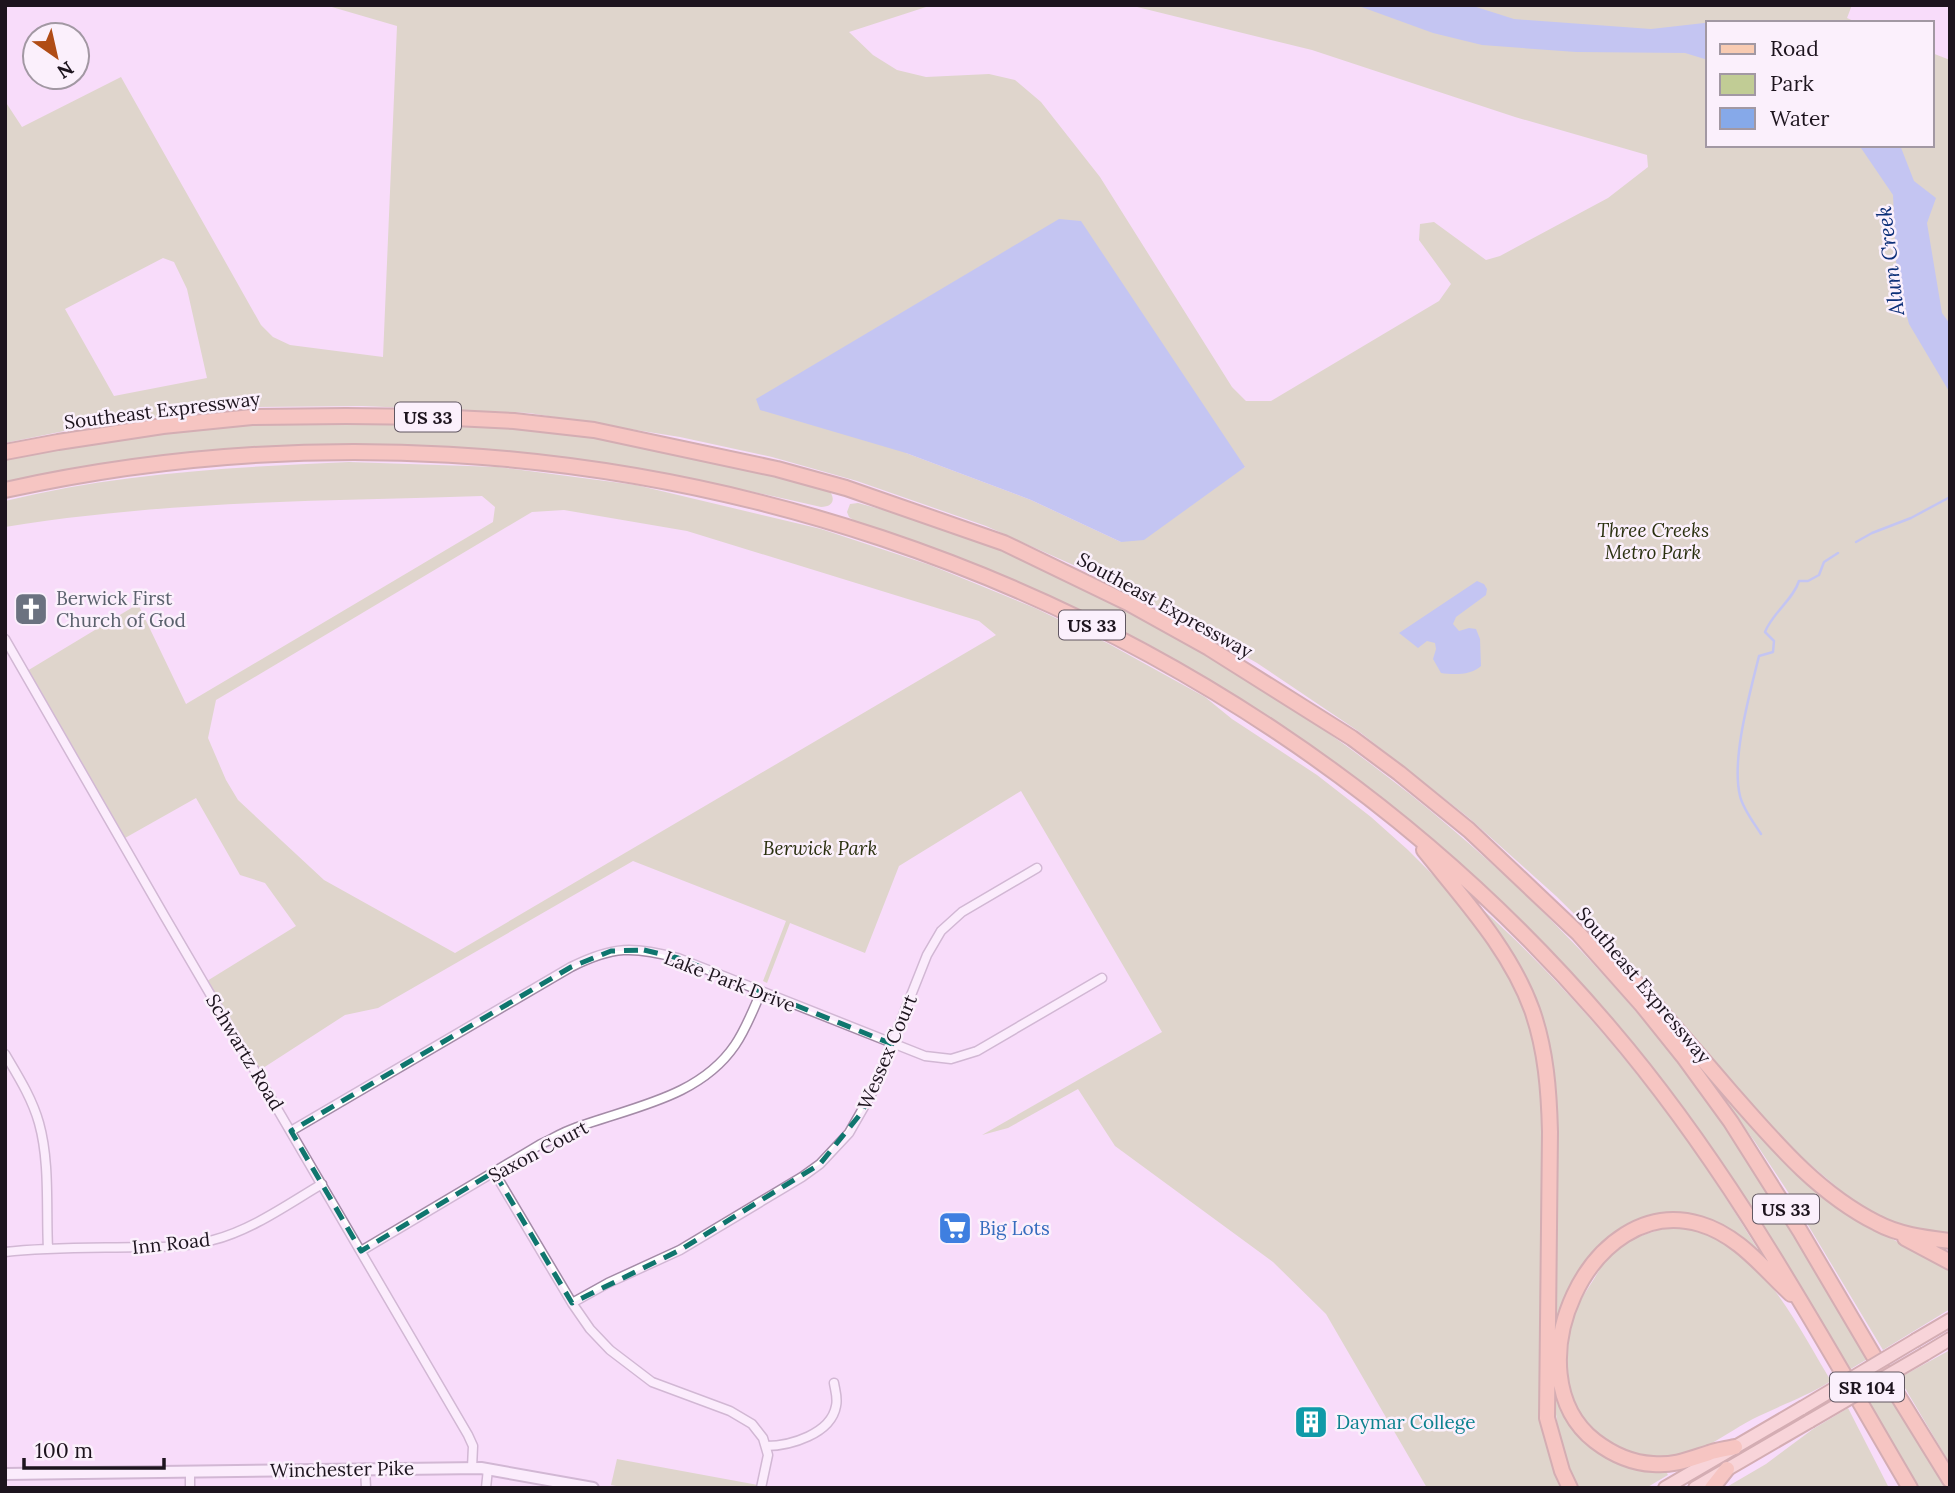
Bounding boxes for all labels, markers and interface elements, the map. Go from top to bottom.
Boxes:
north arrow [21,21,91,91]
legend [1706,21,1934,147]
text: Road [1770,35,1819,62]
text: N [52,56,78,84]
text: Park [1770,70,1814,97]
text: Water [1770,105,1829,132]
water label: Alum Creek [1870,205,1910,318]
street label: Southeast Expressway [63,386,261,434]
road number: US 33 [395,402,461,432]
park label: Three Creeks Metro Park [1597,518,1709,564]
street label: Southeast Expressway [1073,547,1257,663]
place label: Berwick First Church of God [56,586,186,632]
church icon: Berwick First Church of God [12,590,50,628]
road number: US 33 [1059,610,1125,640]
park label: Berwick Park [763,836,877,860]
street label: Southeast Expressway [1571,902,1717,1068]
street label: Lake Park Drive [661,945,799,1017]
street label: Schwartz Road [201,989,289,1115]
street label: Wessex Court [852,990,922,1113]
street label: Saxon Court [484,1114,593,1187]
road number: US 33 [1753,1194,1819,1224]
supermarket icon: Big Lots [936,1209,974,1247]
place label: Big Lots [979,1216,1050,1240]
street label: Inn Road [131,1227,211,1259]
road number: SR 104 [1830,1372,1904,1402]
building icon: Daymar College [1292,1403,1330,1441]
place label: Daymar College [1336,1410,1475,1434]
scale bar [24,1426,164,1470]
text: 100 m [35,1437,93,1464]
street label: Winchester Pike [270,1456,414,1482]

